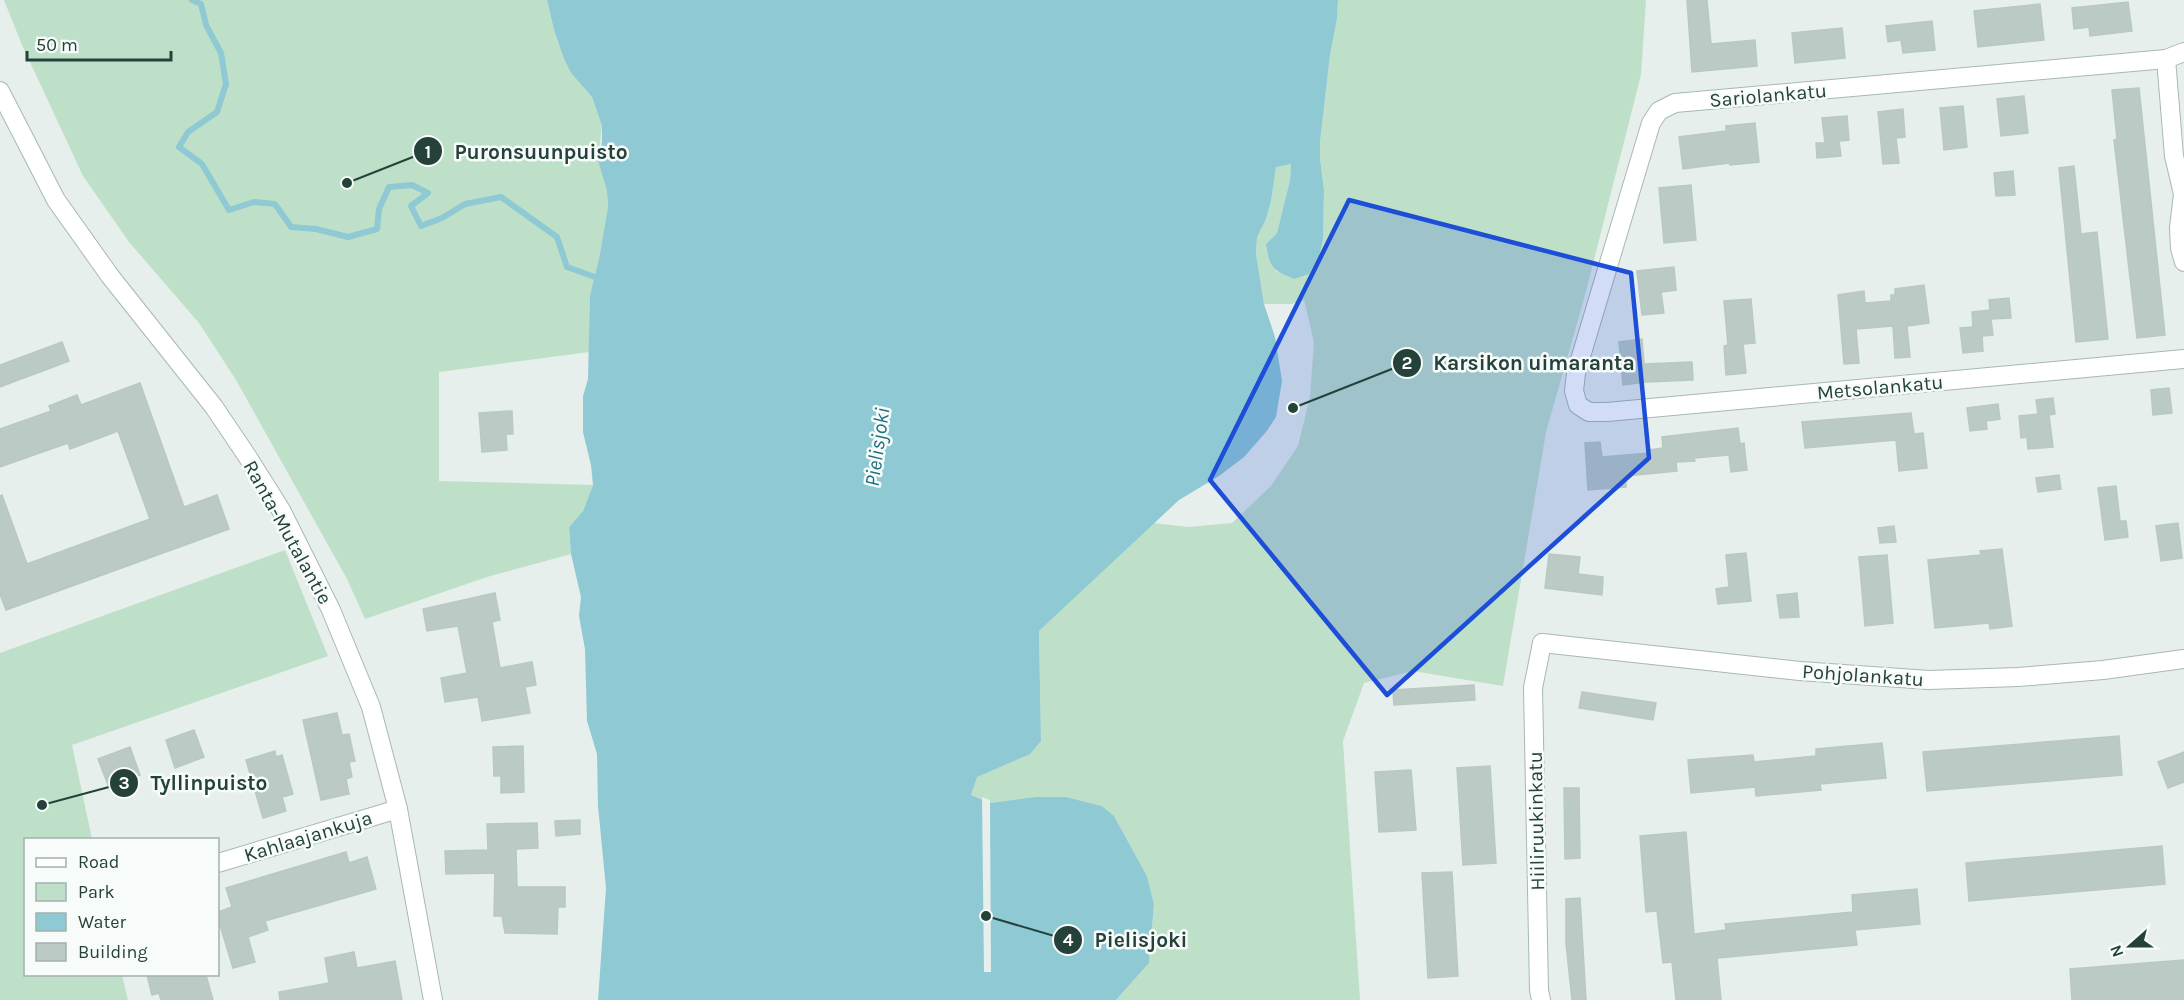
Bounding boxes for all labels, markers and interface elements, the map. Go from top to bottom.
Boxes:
scale bar [27,24,171,62]
text: 50 m [36,34,78,56]
street label: Sariolankatu [1708,79,1828,112]
callout: Puronsuunpuisto [413,132,640,171]
text: Puronsuunpuisto [454,140,628,164]
text: 1 [425,141,431,163]
callout: Karsikon uimaranta [1392,343,1647,382]
text: Karsikon uimaranta [1433,351,1635,375]
text: 2 [1402,352,1412,374]
street label: Metsolankatu [1816,371,1944,404]
water label: Pielisjoki [860,406,894,488]
street label: Ranta-Mutalantie [239,456,337,608]
street label: Pohjolankatu [1801,660,1925,691]
street label: Hiiliruukinkatu [1524,751,1549,891]
callout: Tyllinpuisto [109,763,280,802]
text: Tyllinpuisto [151,771,267,795]
text: 3 [118,772,130,794]
street label: Kahlaajankuja [241,806,375,867]
legend [24,838,219,976]
text: Road [78,851,119,873]
text: Park [78,881,115,903]
text: Water [78,911,126,933]
north arrow [2100,916,2160,976]
callout: Pielisjoki [1053,920,1199,959]
text: Pielisjoki [1095,928,1187,952]
text: 4 [1063,929,1074,951]
text: Building [78,941,148,963]
text: N [2106,942,2127,960]

